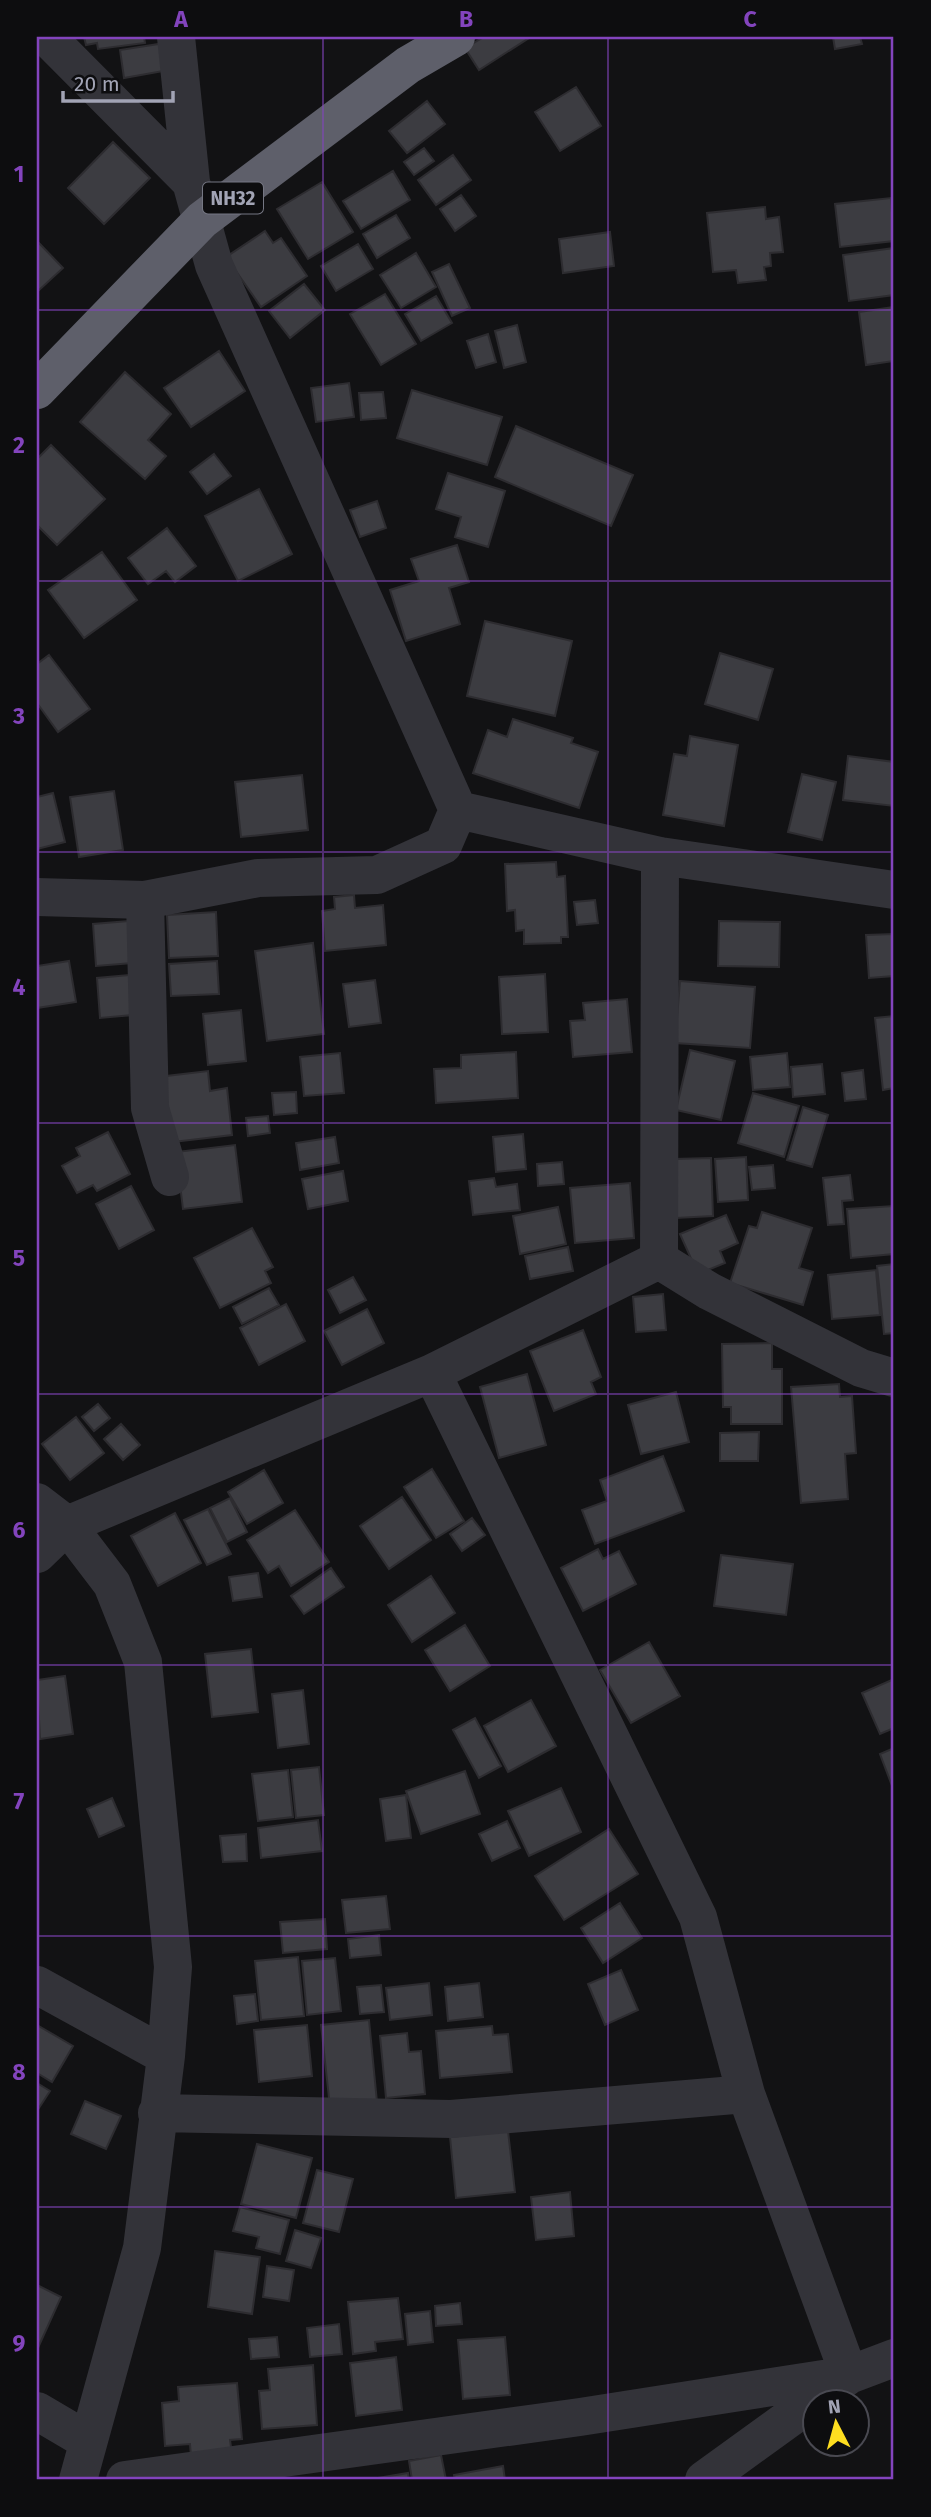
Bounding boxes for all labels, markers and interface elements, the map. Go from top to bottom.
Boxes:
text: A [173,5,188,33]
text: B [459,5,473,33]
text: C [743,5,757,33]
scale bar [63,60,173,104]
text: 20 m [74,71,120,97]
text: 1 [14,160,24,188]
road number: NH32 [203,182,263,214]
text: 2 [13,431,25,459]
text: 3 [12,702,25,730]
text: 4 [13,973,26,1001]
text: 5 [13,1244,25,1272]
text: 6 [13,1516,26,1544]
text: 7 [14,1787,25,1815]
text: 8 [12,2058,26,2086]
text: 9 [13,2329,26,2357]
north arrow [802,2388,872,2458]
text: N [827,2394,842,2419]

